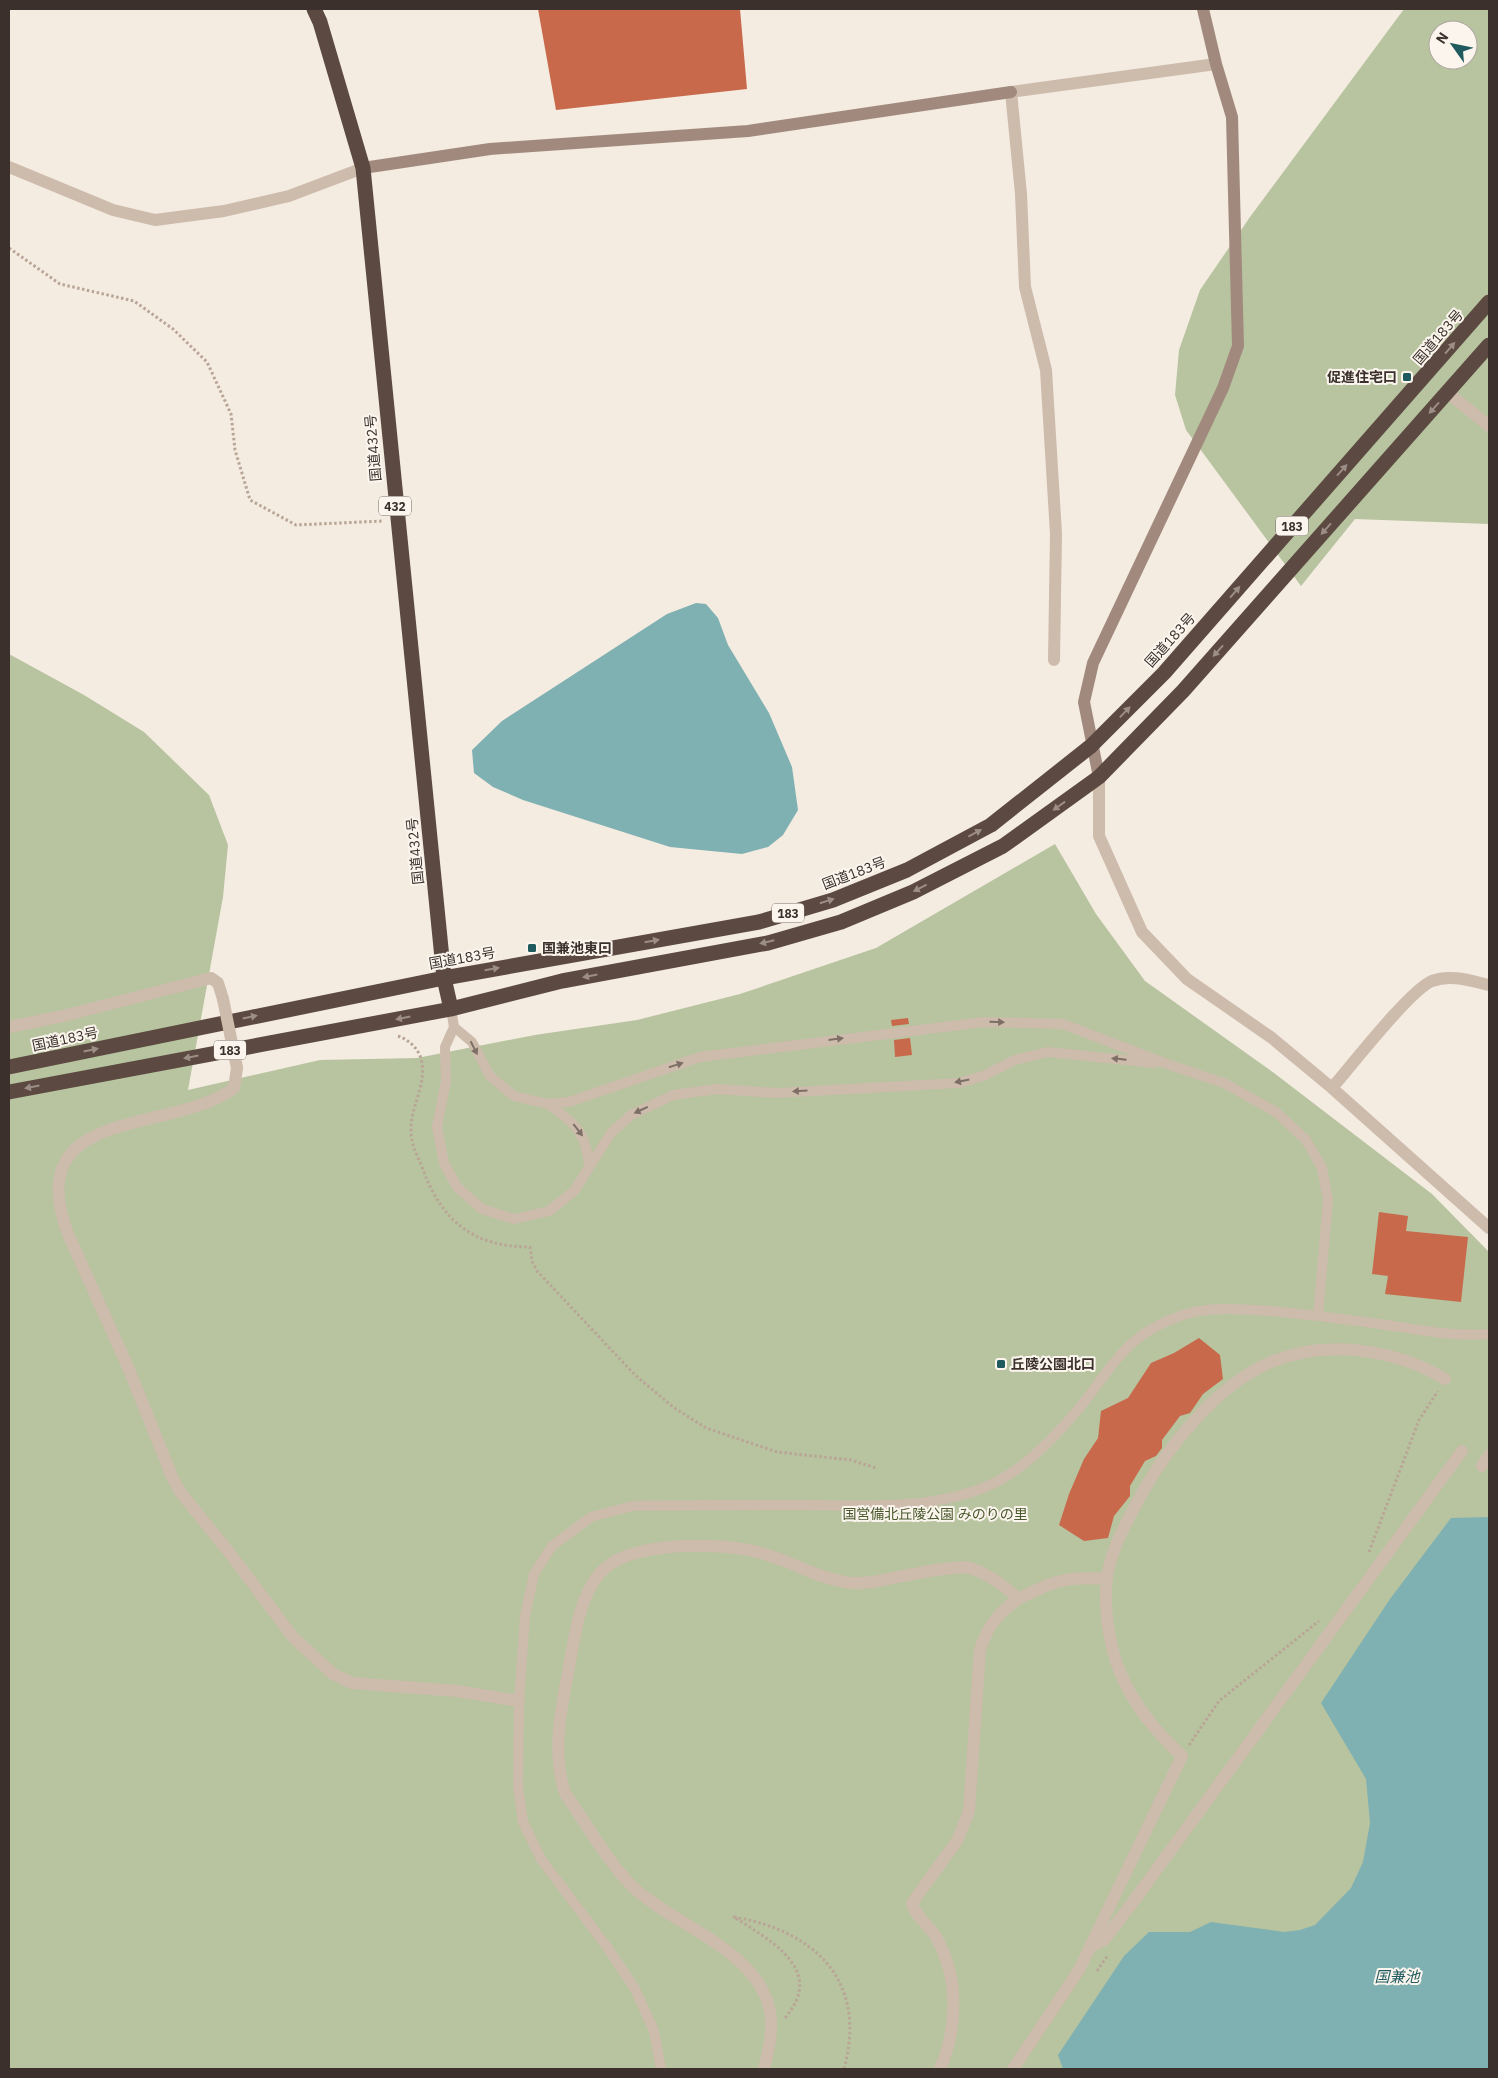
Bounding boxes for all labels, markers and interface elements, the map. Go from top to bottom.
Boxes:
north arrow [1428,20,1478,70]
text: N [1432,29,1452,47]
street label: 国道183号 [1409,306,1467,368]
one-way arrow [1444,341,1455,354]
place label: 促進住宅口 [1327,368,1397,386]
marker: 促進住宅口 [1401,371,1413,383]
one-way arrow [1428,401,1439,414]
street label: 国道432号 [361,414,385,482]
one-way arrow [1336,464,1348,476]
road number: 432 [379,496,411,516]
road number: 183 [1276,516,1308,536]
one-way arrow [1320,523,1332,535]
one-way arrow [1229,586,1241,598]
street label: 国道183号 [1141,609,1199,671]
one-way arrow [1212,644,1224,656]
one-way arrow [1119,706,1131,718]
one-way arrow [1053,800,1066,810]
street label: 国道432号 [403,817,427,885]
one-way arrow [968,829,982,838]
street label: 国道183号 [819,853,889,893]
one-way arrow [913,884,927,892]
one-way arrow [820,897,835,904]
road number: 183 [772,904,804,922]
one-way arrow [645,936,661,944]
one-way arrow [760,938,775,946]
place label: 国兼池東口 [542,939,612,957]
marker: 国兼池東口 [526,942,538,954]
street label: 国道183号 [427,943,497,973]
one-way arrow [485,965,501,973]
one-way arrow [582,972,598,980]
one-way arrow [242,1013,258,1021]
one-way arrow [394,1014,410,1022]
one-way arrow [989,1018,1005,1026]
street label: 国道183号 [30,1023,100,1055]
one-way arrow [828,1035,844,1043]
road number: 183 [214,1040,246,1060]
one-way arrow [470,1041,478,1056]
one-way arrow [83,1046,98,1054]
one-way arrow [184,1053,199,1061]
one-way arrow [1110,1055,1126,1063]
one-way arrow [668,1061,683,1068]
one-way arrow [954,1078,970,1086]
one-way arrow [23,1084,39,1092]
one-way arrow [792,1088,808,1096]
one-way arrow [634,1106,648,1114]
one-way arrow [573,1123,583,1137]
place label: 丘陵公園北口 [1011,1355,1095,1373]
marker: 丘陵公園北口 [995,1358,1007,1370]
park label: 国営備北丘陵公園 みのりの里 [842,1505,1028,1523]
water label: 国兼池 [1374,1967,1421,1986]

